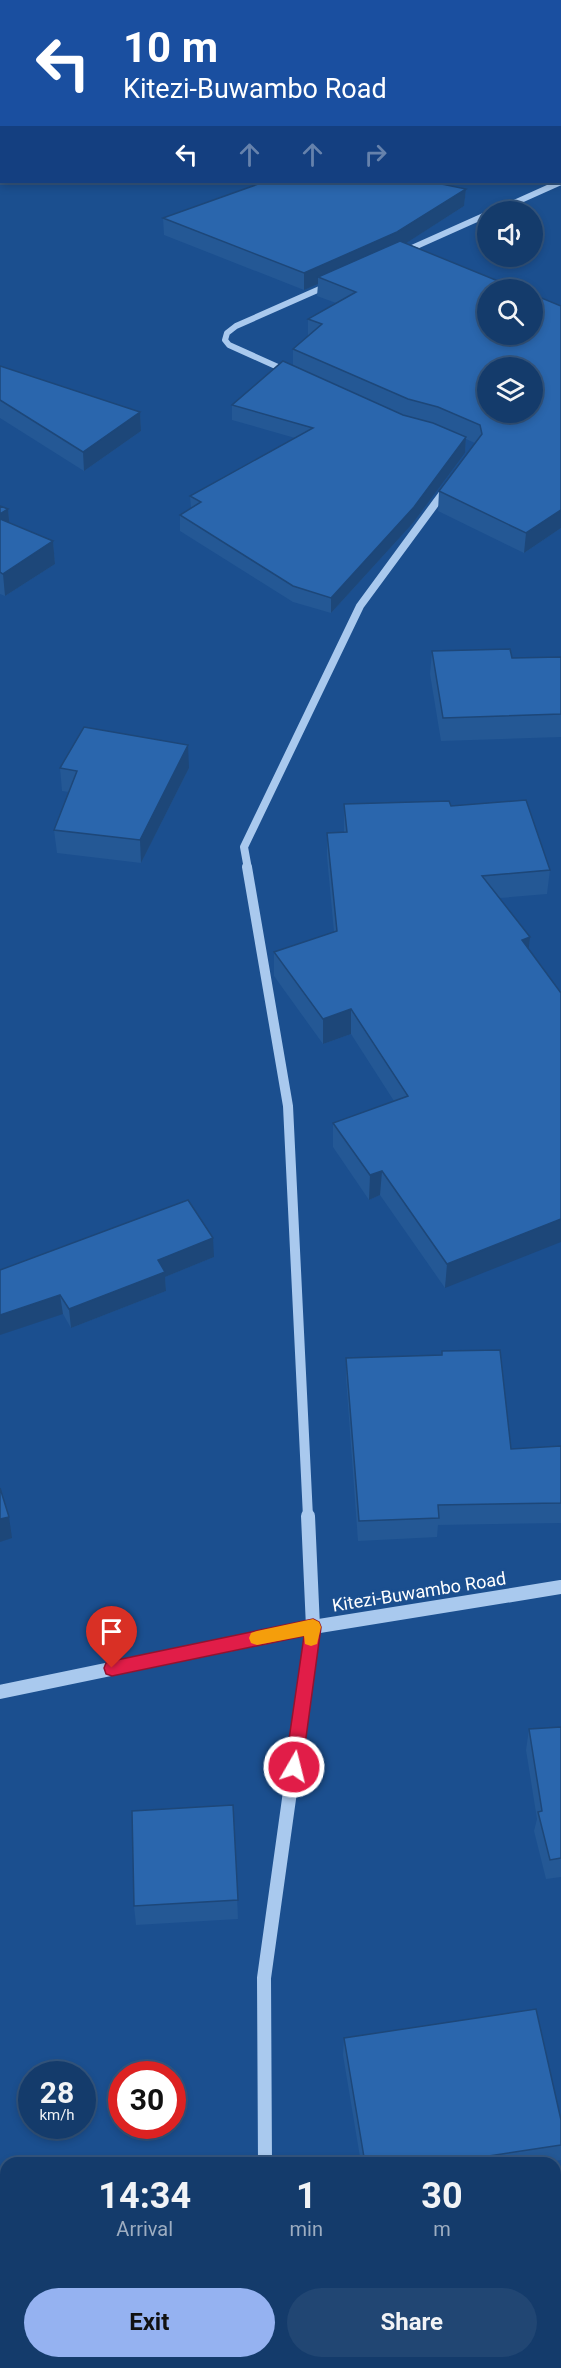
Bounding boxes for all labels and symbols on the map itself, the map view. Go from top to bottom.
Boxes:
street label: Kitezi-Buwambo Road [330,1567,507,1616]
pin [86,1606,137,1668]
position arrow [262,1735,326,1799]
speed limit sign: 30 [108,2061,186,2139]

